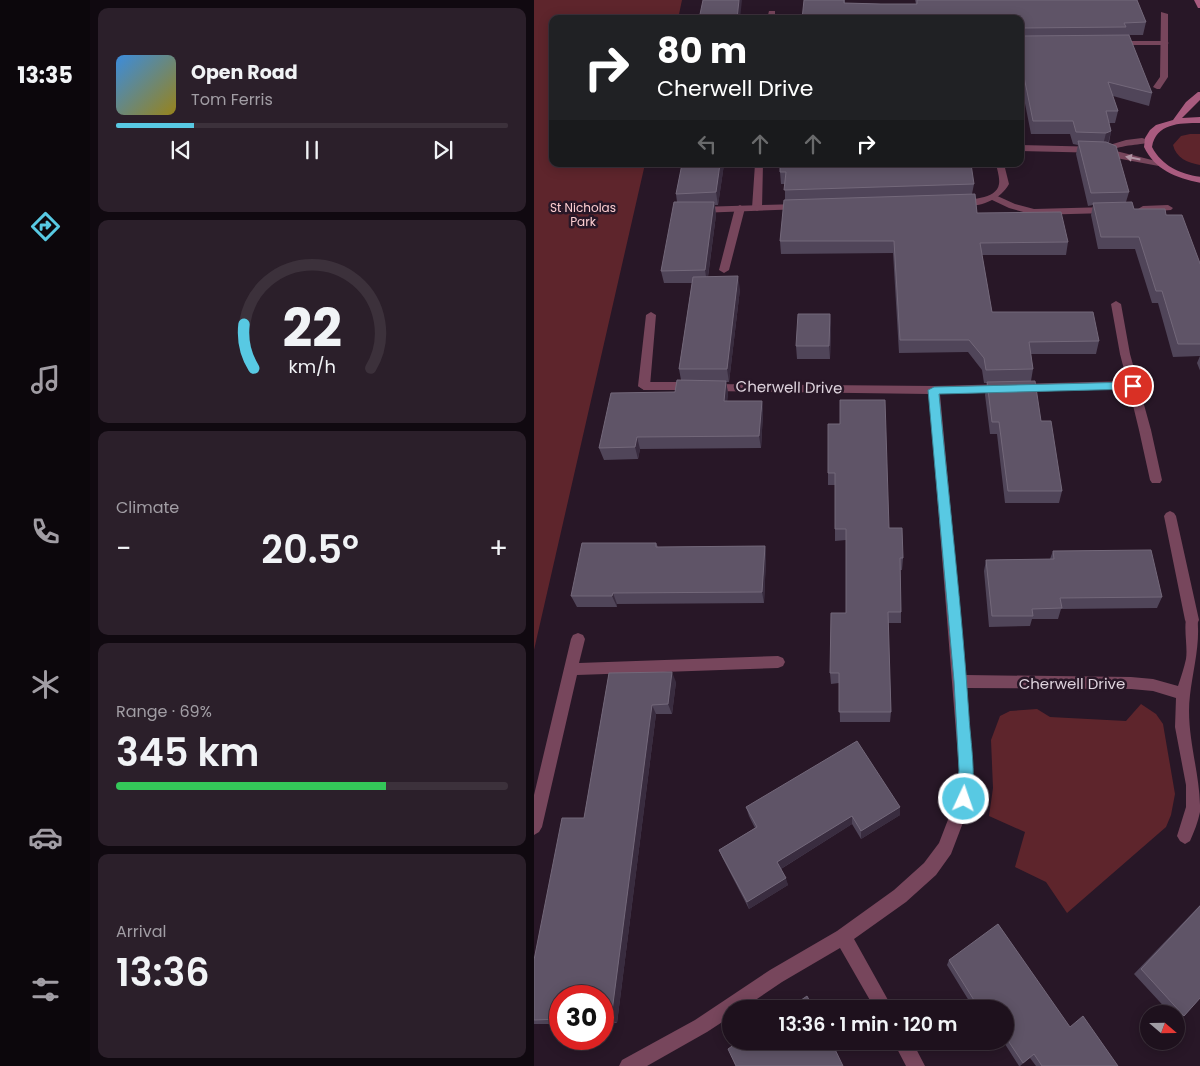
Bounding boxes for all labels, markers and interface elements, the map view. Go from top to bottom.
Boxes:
text: 80 m [657,26,747,75]
icon: right [574,35,639,100]
text: Open Road [191,59,298,86]
text: 13:35 [17,60,73,91]
text: Cherwell Drive [657,73,813,104]
text: Tom Ferris [191,88,273,111]
icon: left [693,130,721,158]
icon: ahead [746,130,774,158]
icon: ahead [799,130,827,158]
icon: right [852,130,880,158]
icon: previous [167,136,195,164]
icon: pause [298,136,326,164]
icon: next [429,136,457,164]
one-way arrow [1125,154,1140,162]
park label: St Nicholas Park [550,199,616,230]
icon: directions [28,209,63,244]
text: 22 [282,292,342,365]
text: km/h [288,354,336,379]
icon: music [28,362,63,397]
pin [1112,365,1154,407]
icon: arrive [1119,372,1147,400]
street label: Cherwell Drive [735,376,843,398]
text: Climate [116,496,179,519]
icon: phone [28,514,63,549]
text: 20.5° [261,523,359,576]
text: − [116,529,131,568]
text: + [489,529,508,568]
icon: climate [28,667,63,702]
street label: Cherwell Drive [1019,673,1125,694]
text: Range · 69% [116,700,212,723]
text: 345 km [116,726,259,779]
position arrow [937,772,989,824]
icon: car [28,820,63,855]
text: Arrival [116,920,166,943]
text: 13:36 [116,946,210,999]
icon: filters [28,972,63,1007]
speed limit sign: 30 [549,985,614,1050]
north arrow [1140,1005,1185,1050]
map controls [1140,1005,1185,1050]
text: 13:36 · 1 min · 120 m [779,1011,957,1038]

